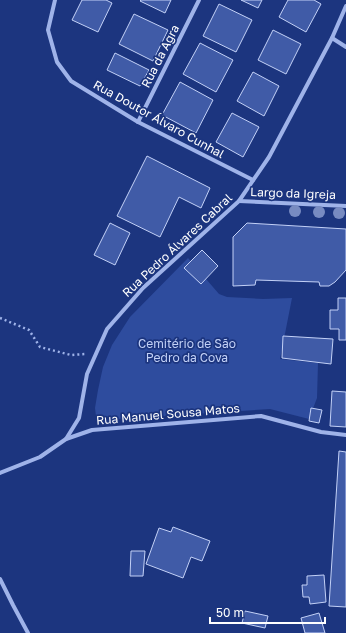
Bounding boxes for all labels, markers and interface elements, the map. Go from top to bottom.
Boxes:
street label: Rua da Agra [138,22,182,90]
street label: Rua Doutor Álvaro Cunhal [91,77,227,161]
street label: Largo da Igreja [250,184,336,202]
street label: Rua Pedro Álvares Cabral [119,190,235,300]
park label: Cemitério de São Pedro da Cova [138,336,236,365]
street label: Rua Manuel Sousa Matos [96,400,240,428]
scale bar [210,599,325,625]
text: 50 m [216,605,244,620]

